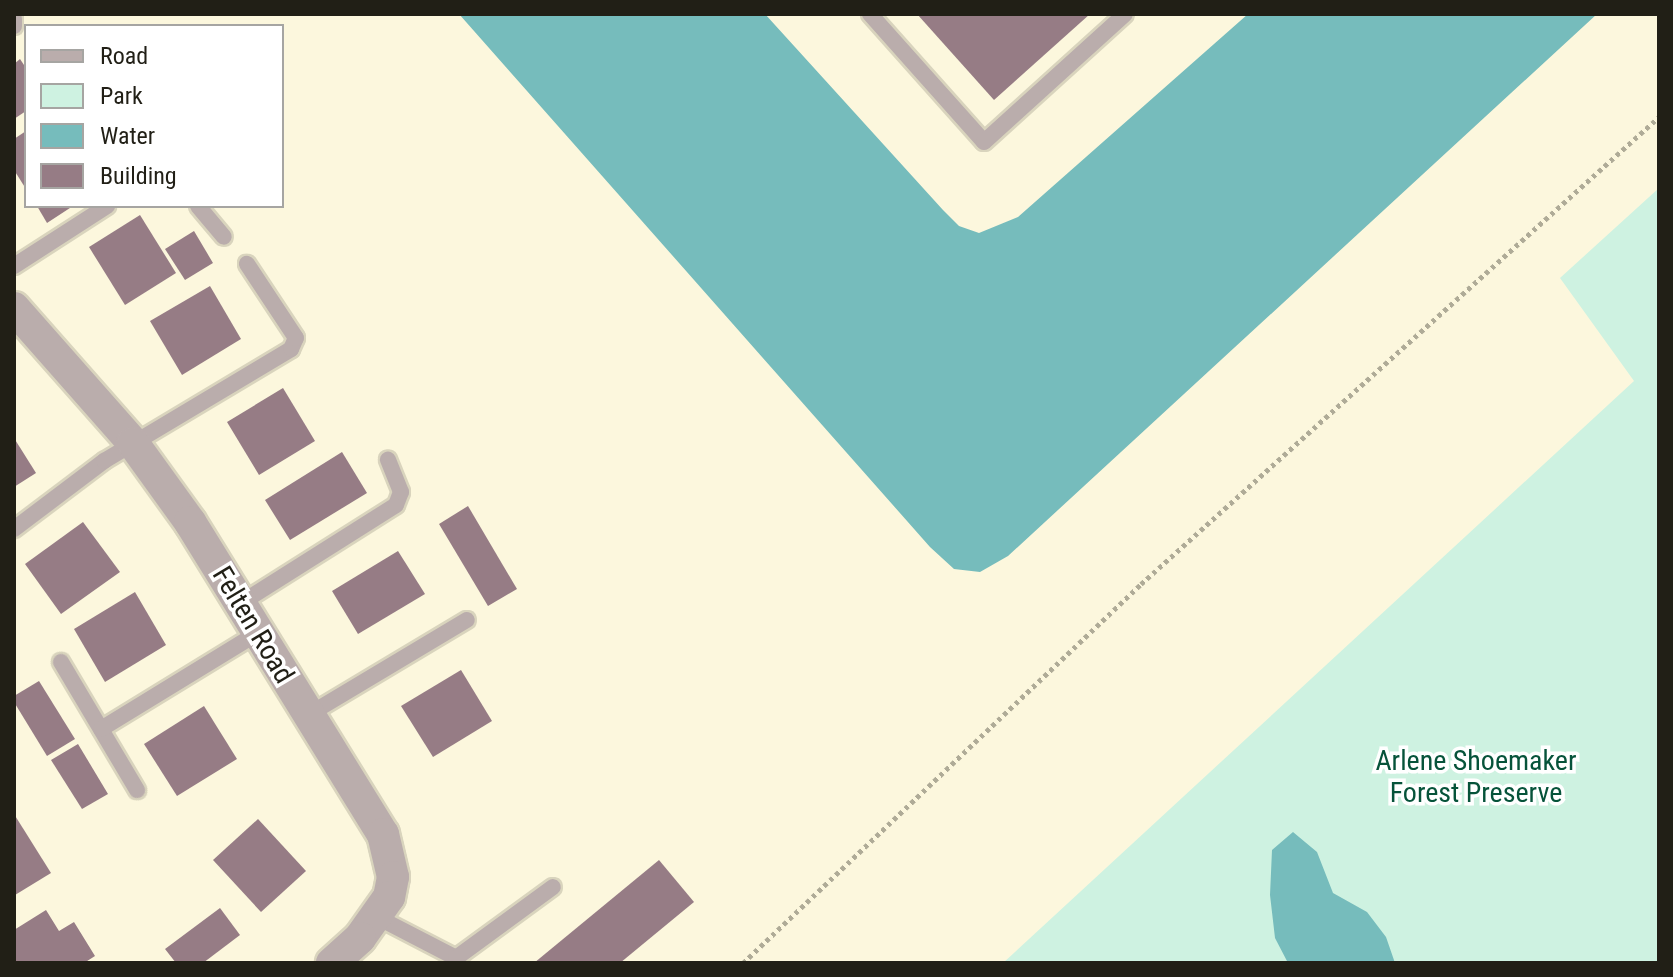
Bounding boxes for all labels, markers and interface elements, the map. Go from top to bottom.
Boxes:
legend [24,24,284,208]
text: Road [100,42,148,70]
text: Park [100,82,143,110]
text: Water [100,122,155,150]
text: Building [100,162,177,190]
street label: Felten Road [205,560,301,690]
park label: Arlene Shoemaker Forest Preserve [1375,744,1577,810]

